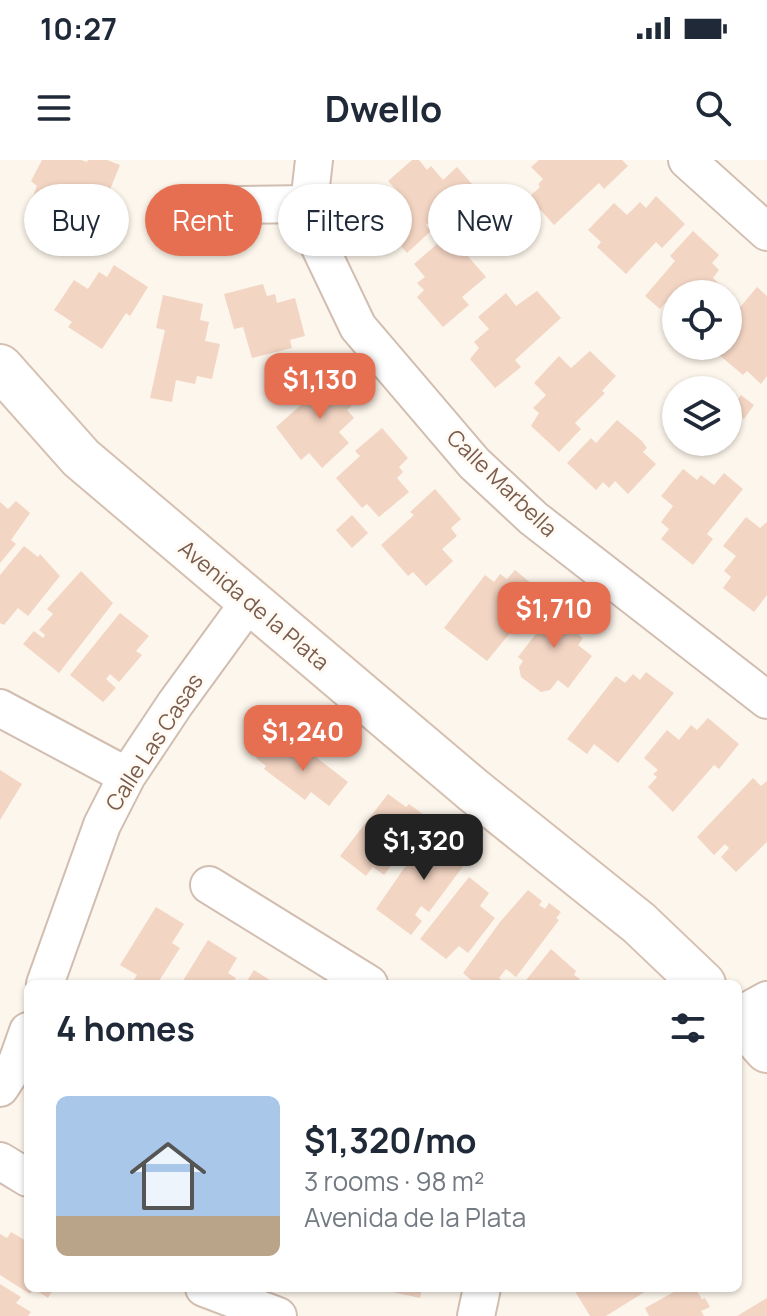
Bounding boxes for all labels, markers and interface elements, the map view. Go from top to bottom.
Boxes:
text: 10:27 [40,8,117,49]
text: Dwello [325,84,442,133]
icon: menu [32,86,76,130]
icon: search [691,86,735,130]
chip: Buy [24,184,129,256]
chip: Rent [145,184,262,256]
chip: Filters [278,184,412,256]
chip: New [428,184,541,256]
map controls [662,280,742,456]
button: locate [662,280,742,360]
pin: $1,130 [255,353,385,421]
text: $1,130 [282,361,358,397]
button: layers [662,376,742,456]
street label: Calle Marbella [440,423,564,543]
street label: Avenida de la Plata [172,533,336,677]
pin: $1,710 [489,582,619,650]
text: $1,710 [516,590,592,626]
street label: Calle Las Casas [98,667,210,817]
pin: $1,240 [238,705,368,773]
text: $1,240 [262,713,344,749]
pin: $1,320 [359,814,489,882]
text: $1,320 [383,822,465,858]
text: 4 homes [56,1005,195,1051]
icon: filters [666,1006,710,1050]
text: $1,320/mo [304,1117,477,1163]
icon: home [120,1128,216,1224]
text: 3 rooms · 98 m² [304,1163,484,1199]
text: Avenida de la Plata [304,1199,526,1235]

